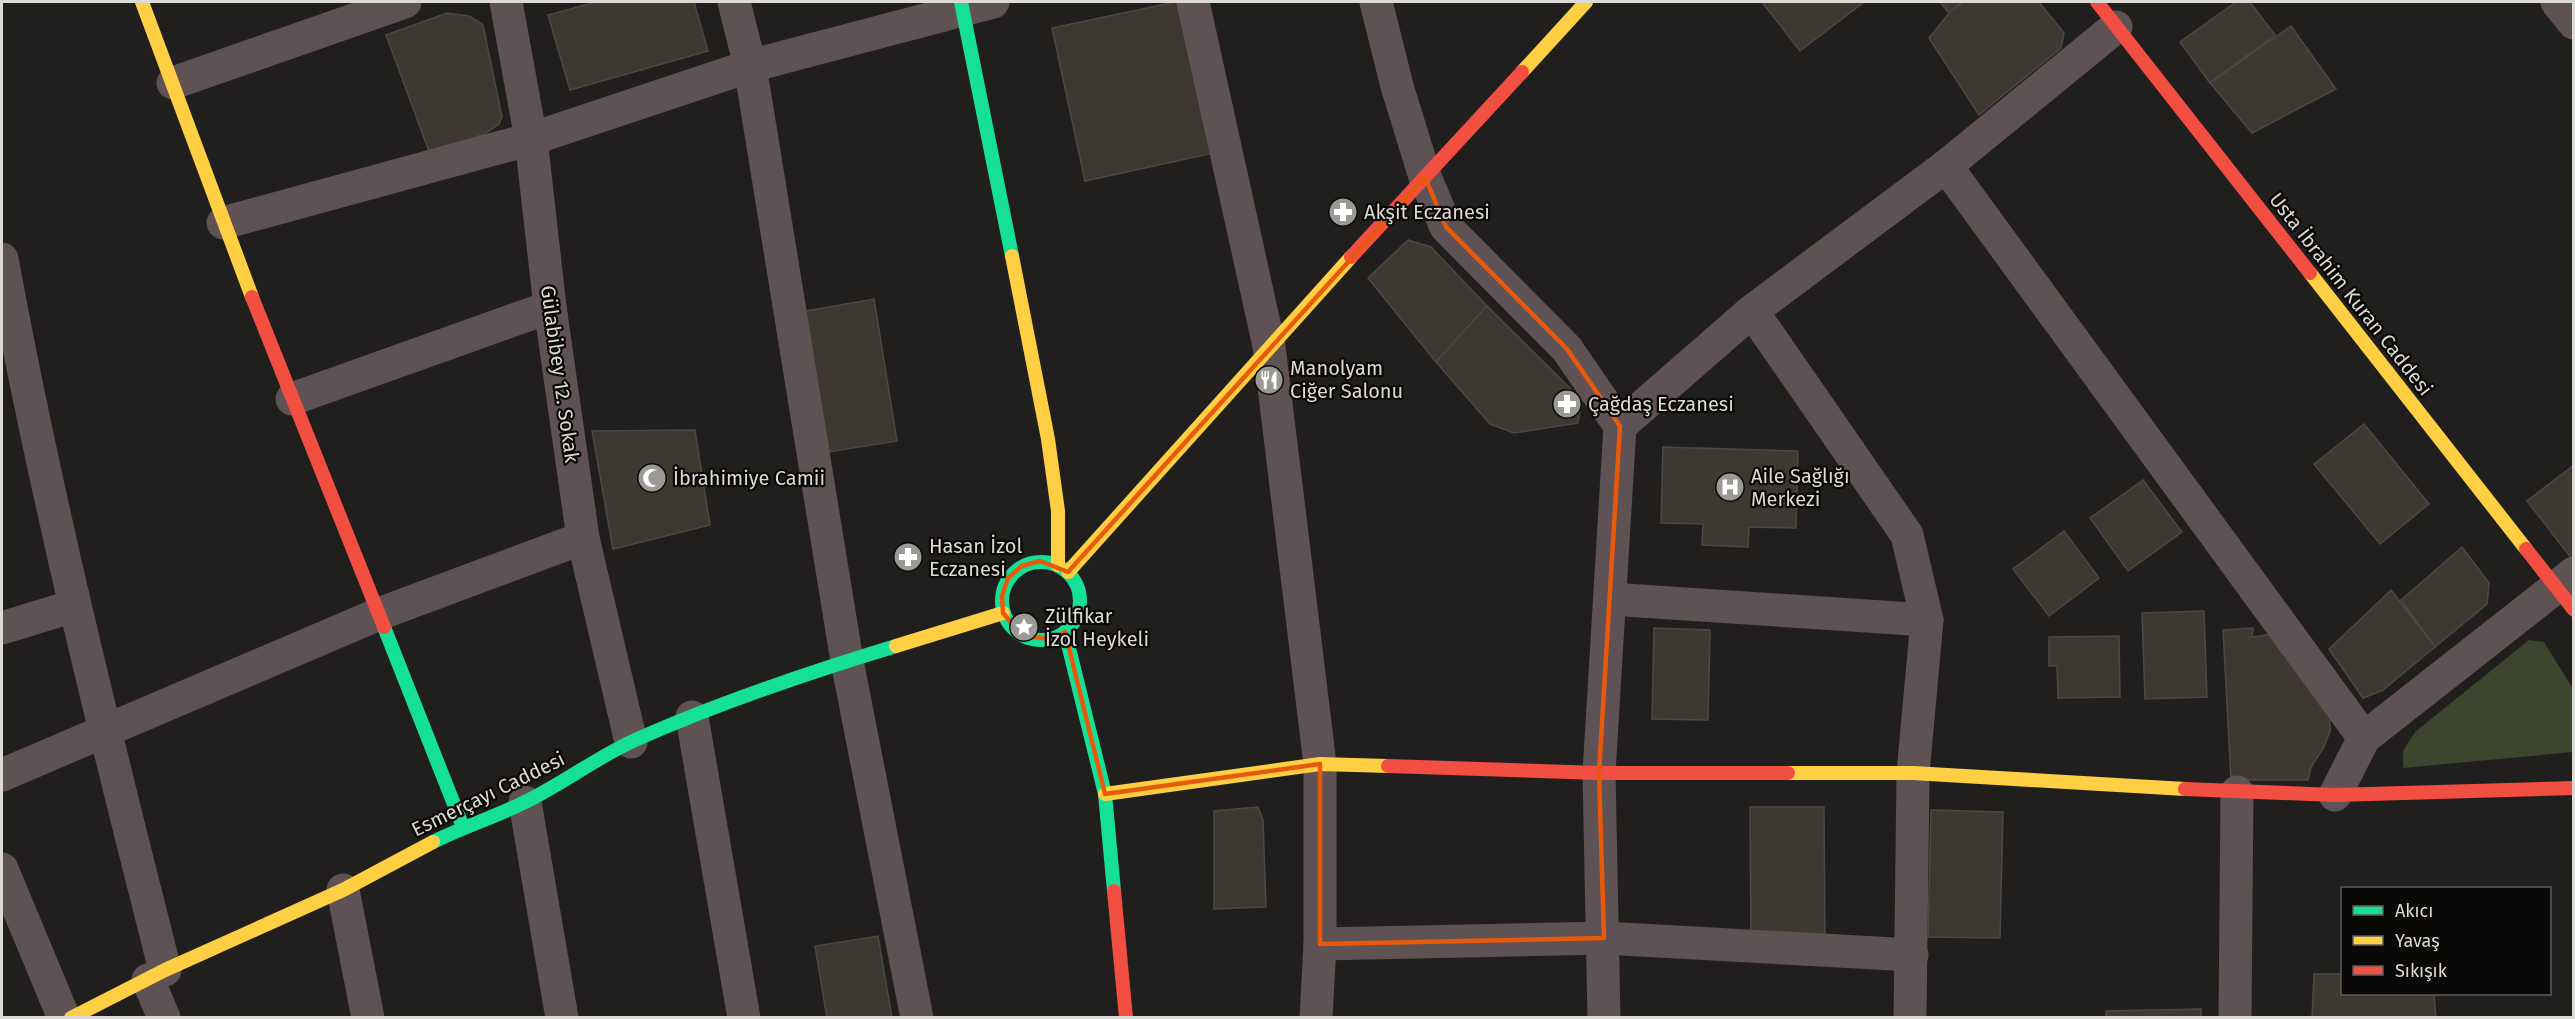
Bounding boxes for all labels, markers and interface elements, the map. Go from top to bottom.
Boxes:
street label: Usta İbrahim Kuran Caddesi [2264,188,2438,400]
pharmacy icon: Akşit Eczanesi [1327,196,1359,228]
place label: Akşit Eczanesi [1364,200,1490,225]
street label: Gülabibey 12. Sokak [536,284,584,465]
place label: Manolyam Ciğer Salonu [1290,356,1403,403]
restaurant icon: Manolyam Ciğer Salonu [1253,364,1285,396]
pharmacy icon: Çağdaş Eczanesi [1551,388,1583,420]
place label: Çağdaş Eczanesi [1588,392,1734,417]
mosque icon: İbrahimiye Camii [636,462,668,494]
place label: Aile Sağlığı Merkezi [1751,464,1850,511]
place label: İbrahimiye Camii [673,466,825,490]
hospital icon: Aile Sağlığı Merkezi [1714,471,1746,503]
place label: Hasan İzol Eczanesi [929,534,1022,581]
pharmacy icon: Hasan İzol Eczanesi [892,541,924,573]
place label: Zülfikar İzol Heykeli [1045,604,1149,651]
place icon: Zülfikar İzol Heykeli [1008,611,1040,643]
street label: Esmerçayı Caddesi [407,747,569,842]
legend [2341,887,2551,995]
text: Akıcı [2395,900,2433,922]
text: Yavaş [2395,930,2440,952]
text: Sıkışık [2395,960,2448,982]

